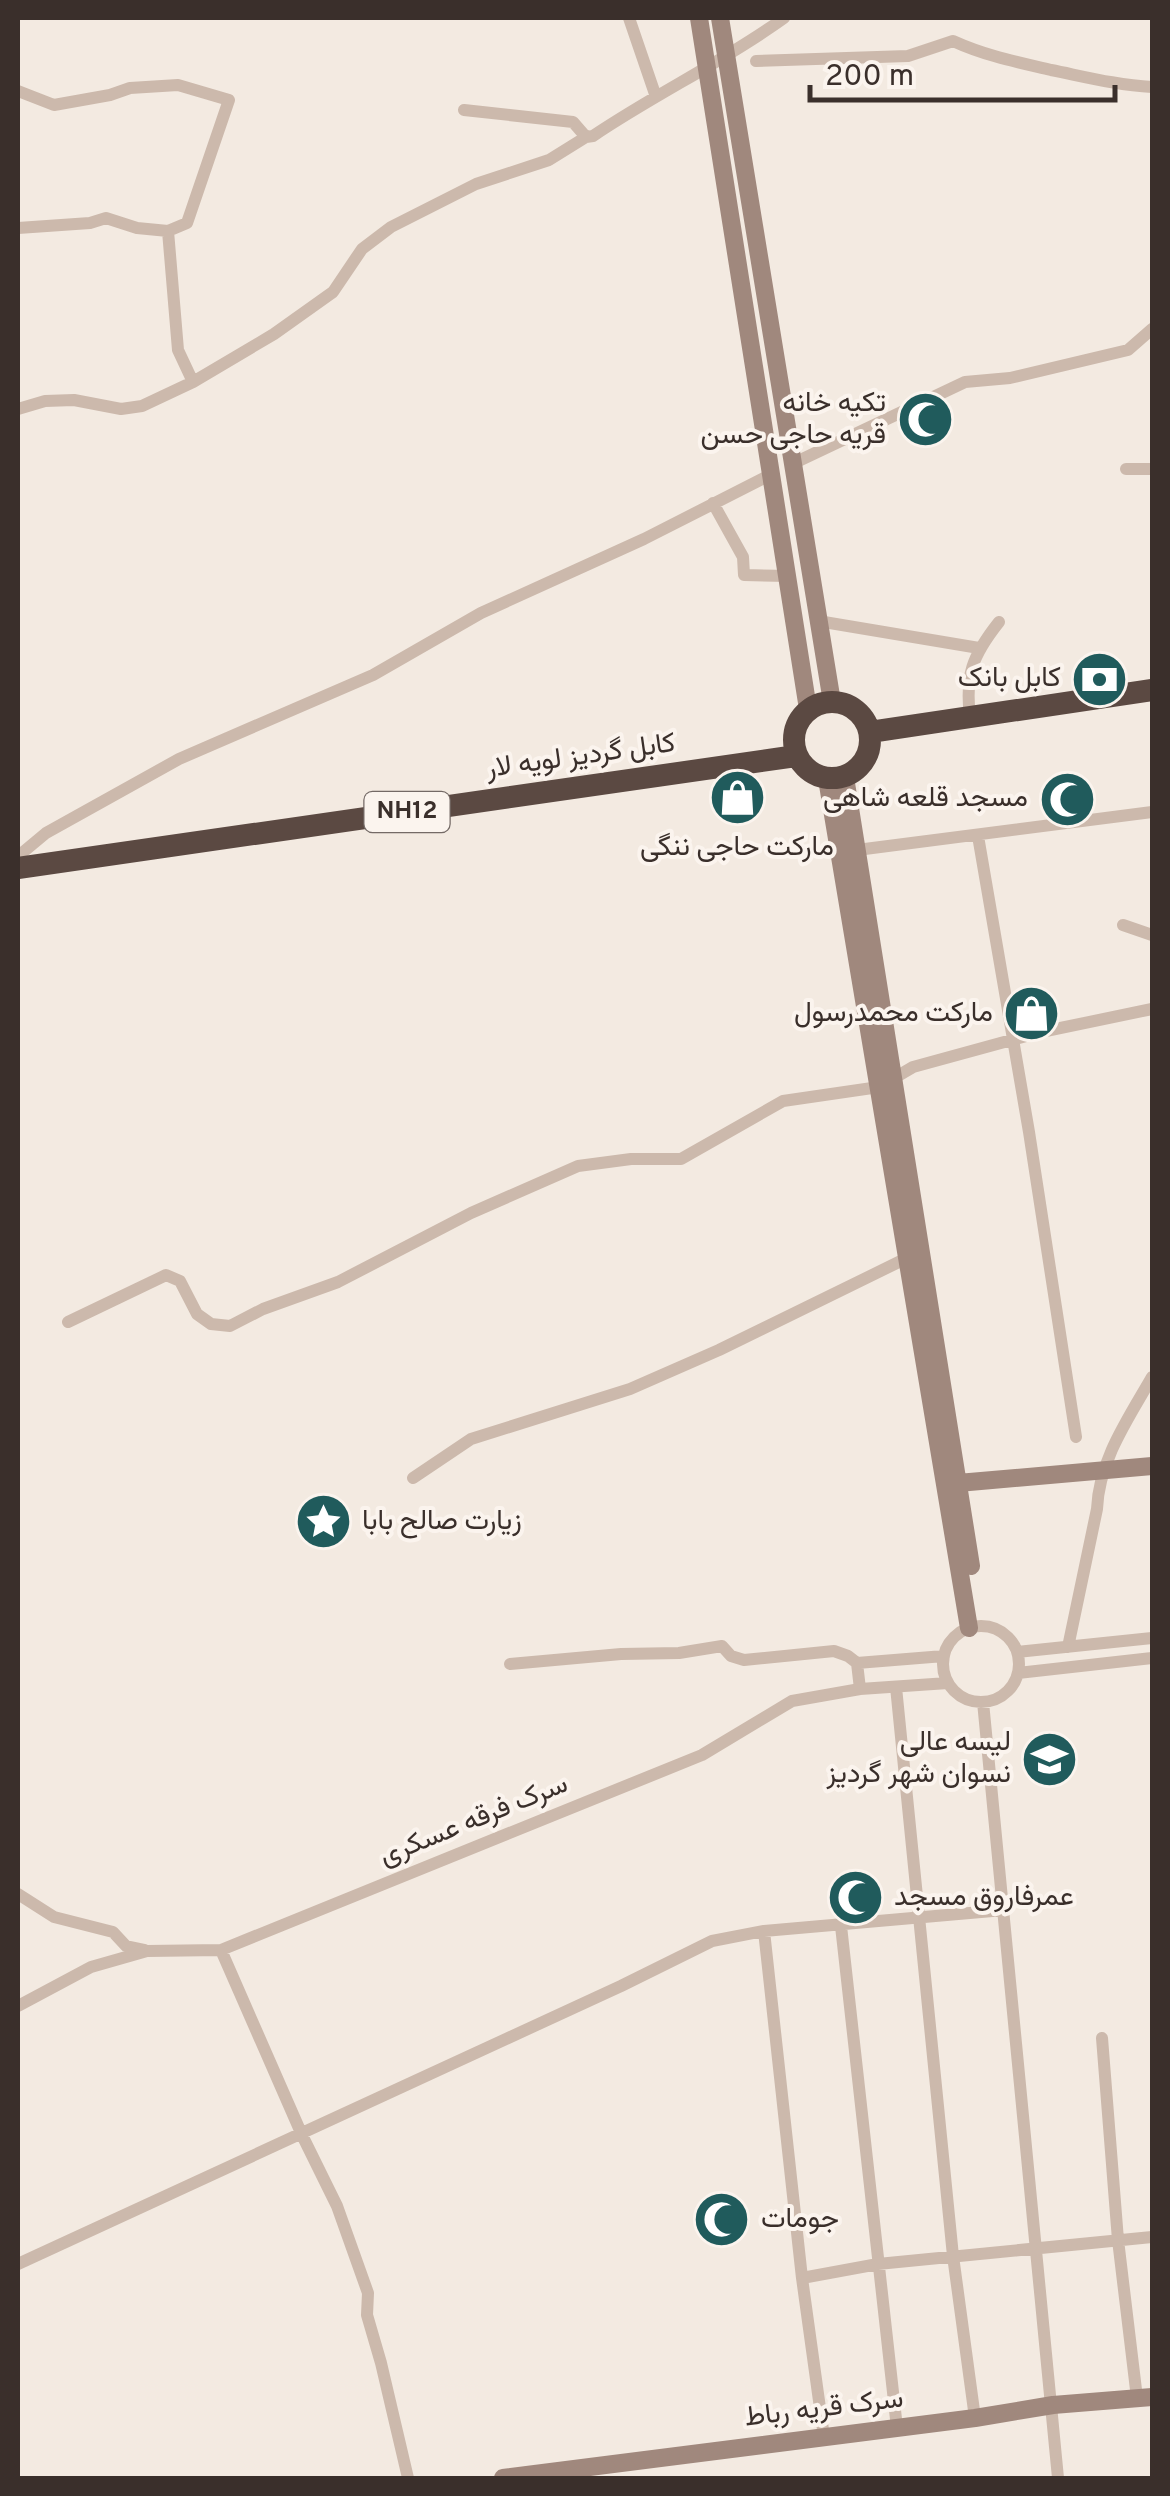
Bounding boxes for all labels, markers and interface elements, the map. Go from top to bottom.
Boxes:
scale bar [810,40,1115,102]
text: 200 m [825,59,914,96]
place label: تکیه خانه قریه حاجی حسن [700,386,886,454]
mosque icon: تکیه خانه قریه حاجی حسن [895,390,955,450]
bank icon: کابل بانک [1070,649,1130,709]
place label: کابل بانک [958,661,1061,697]
street label: کابل گردیز لویه لار [483,726,678,788]
shop icon: مارکت حاجی ننگی [707,767,767,827]
mosque icon: مسجد قلعه شاهی [1037,769,1097,829]
place label: مسجد قلعه شاهی [823,781,1028,817]
road number: NH12 [364,792,450,832]
place label: مارکت حاجی ننگی [640,830,834,866]
shop icon: مارکت محمدرسول [1002,984,1062,1044]
place label: مارکت محمدرسول [794,996,993,1032]
place icon: زیارت صالح بابا [293,1492,353,1552]
place label: زیارت صالح بابا [362,1504,522,1540]
place label: لیسه عالی نسوان شهر گردیز [826,1725,1011,1793]
school or university icon: لیسه عالی نسوان شهر گردیز [1020,1729,1080,1789]
street label: سرک فرقه عسکری [374,1767,574,1875]
mosque icon: عمرفاروق مسجد [825,1868,885,1928]
place label: عمرفاروق مسجد [894,1880,1074,1916]
mosque icon: جومات [692,2190,752,2250]
place label: جومات [761,2202,839,2238]
street label: سرک قریه رباط [742,2381,906,2437]

